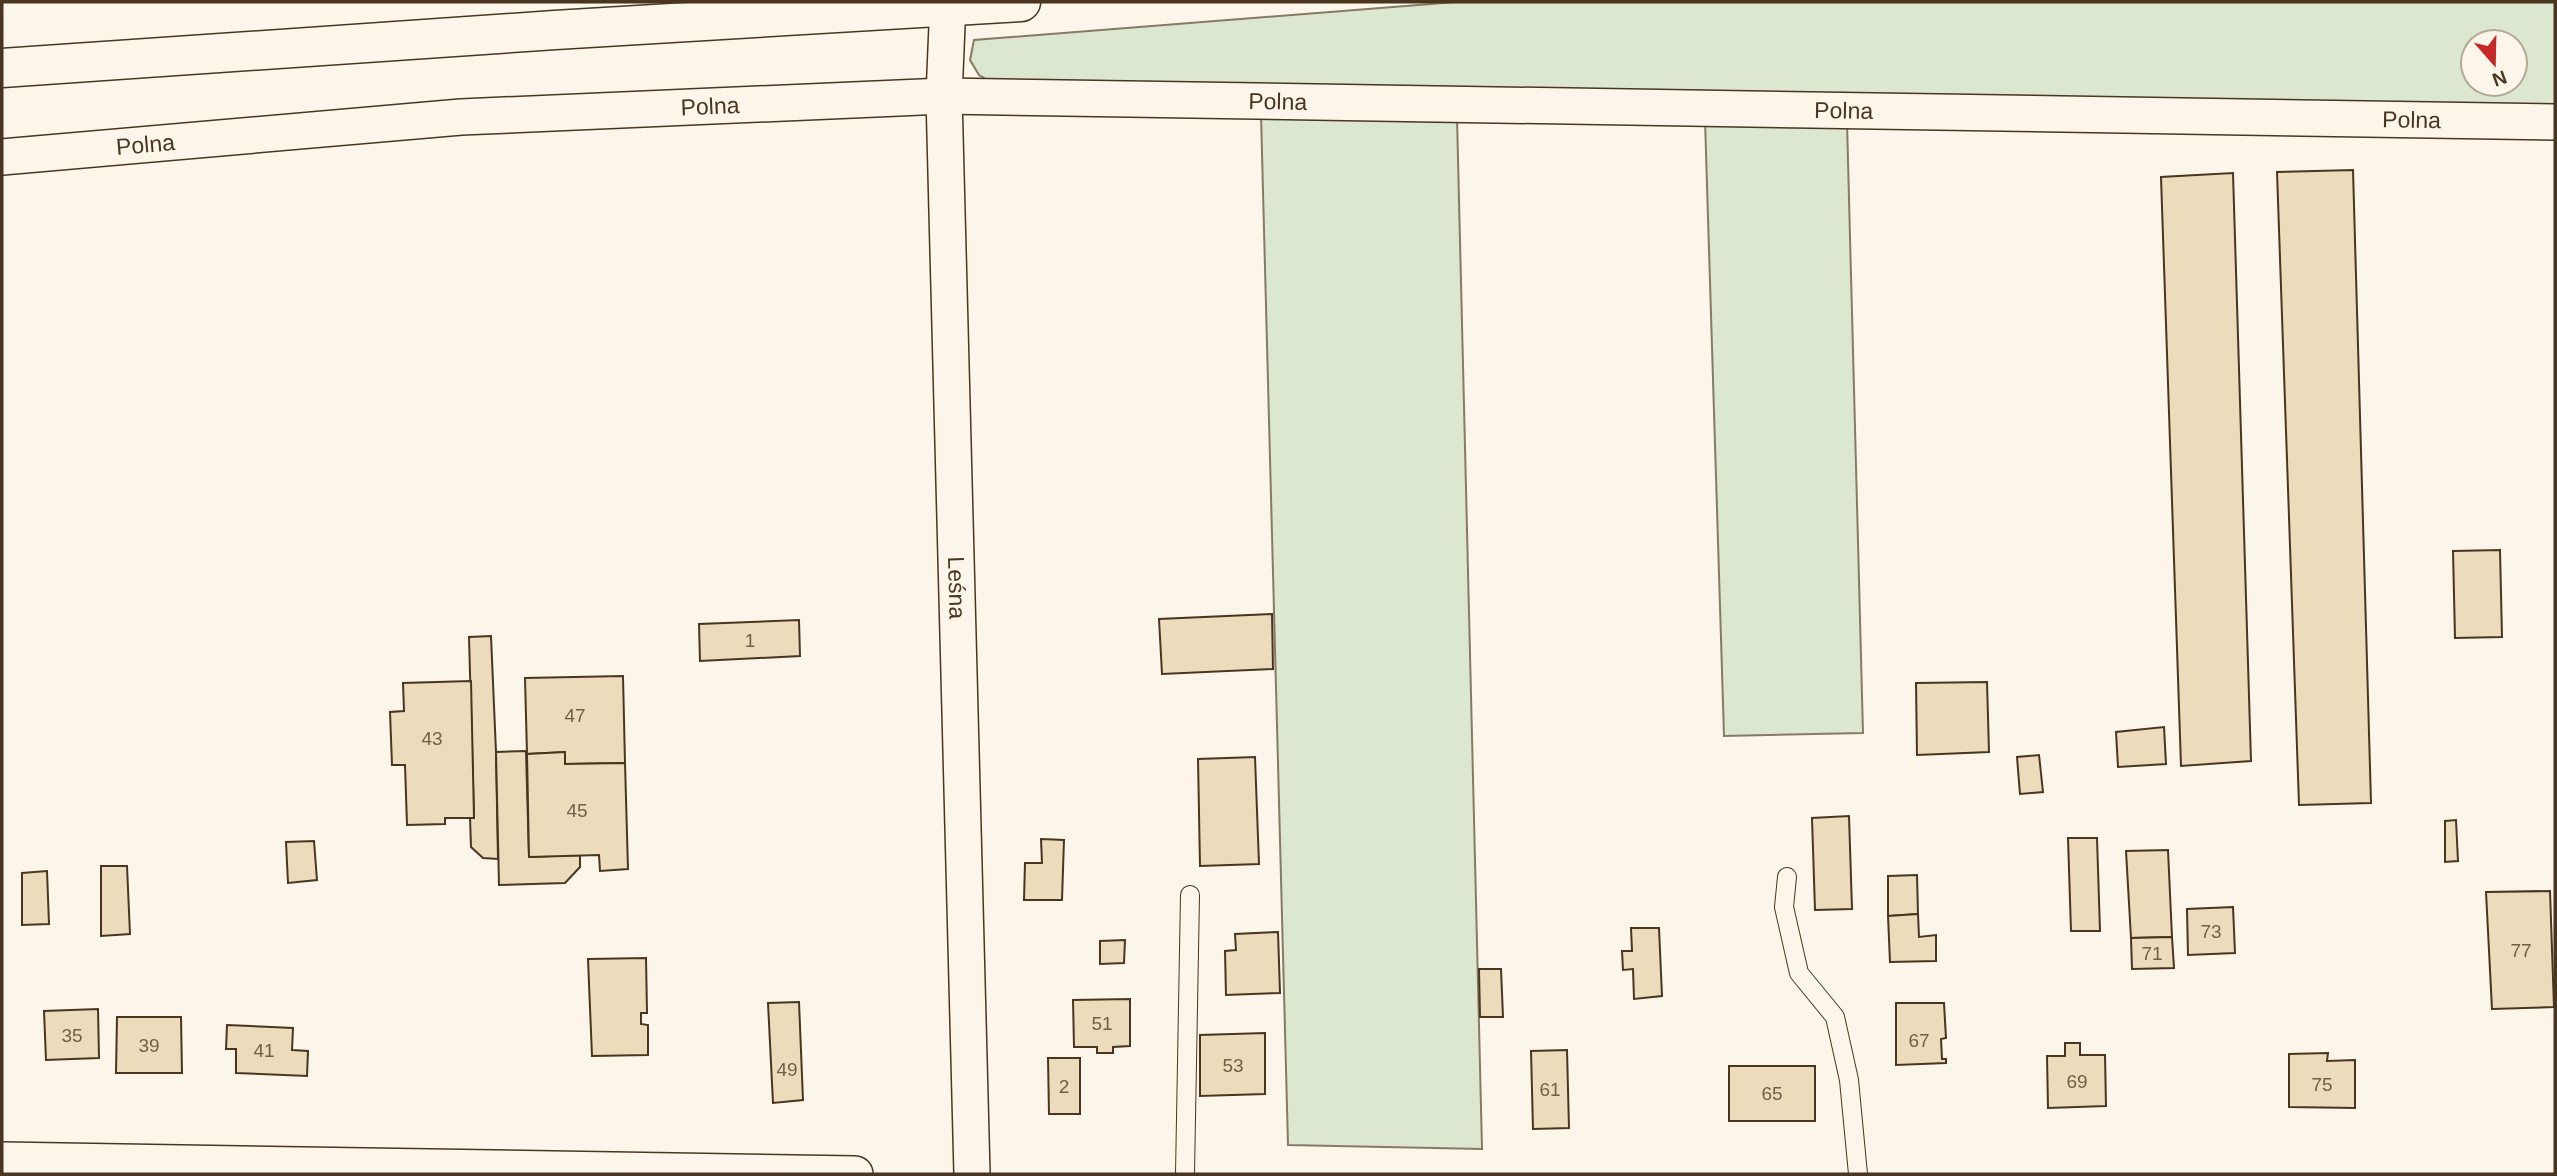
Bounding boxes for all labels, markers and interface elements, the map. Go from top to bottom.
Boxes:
north arrow [2459,28,2529,98]
text: N [2490,66,2510,91]
street label: Polna [1248,88,1308,115]
street label: Polna [680,92,740,120]
street label: Polna [1814,97,1874,124]
street label: Polna [2382,106,2441,133]
street label: Polna [115,129,176,160]
street label: Leśna [943,556,971,620]
house number: 1 [745,630,755,651]
house number: 47 [564,705,586,726]
house number: 43 [421,728,443,749]
house number: 45 [566,800,588,821]
house number: 73 [2200,921,2222,942]
house number: 77 [2510,940,2532,961]
house number: 71 [2141,943,2163,964]
house number: 51 [1091,1013,1113,1034]
house number: 35 [61,1025,83,1046]
house number: 67 [1908,1030,1930,1051]
house number: 39 [138,1035,160,1056]
house number: 41 [253,1040,275,1061]
house number: 53 [1222,1055,1244,1076]
house number: 49 [776,1059,798,1080]
house number: 69 [2066,1071,2088,1092]
house number: 75 [2311,1074,2333,1095]
house number: 2 [1059,1076,1069,1097]
house number: 61 [1539,1079,1561,1100]
house number: 65 [1761,1083,1783,1104]

